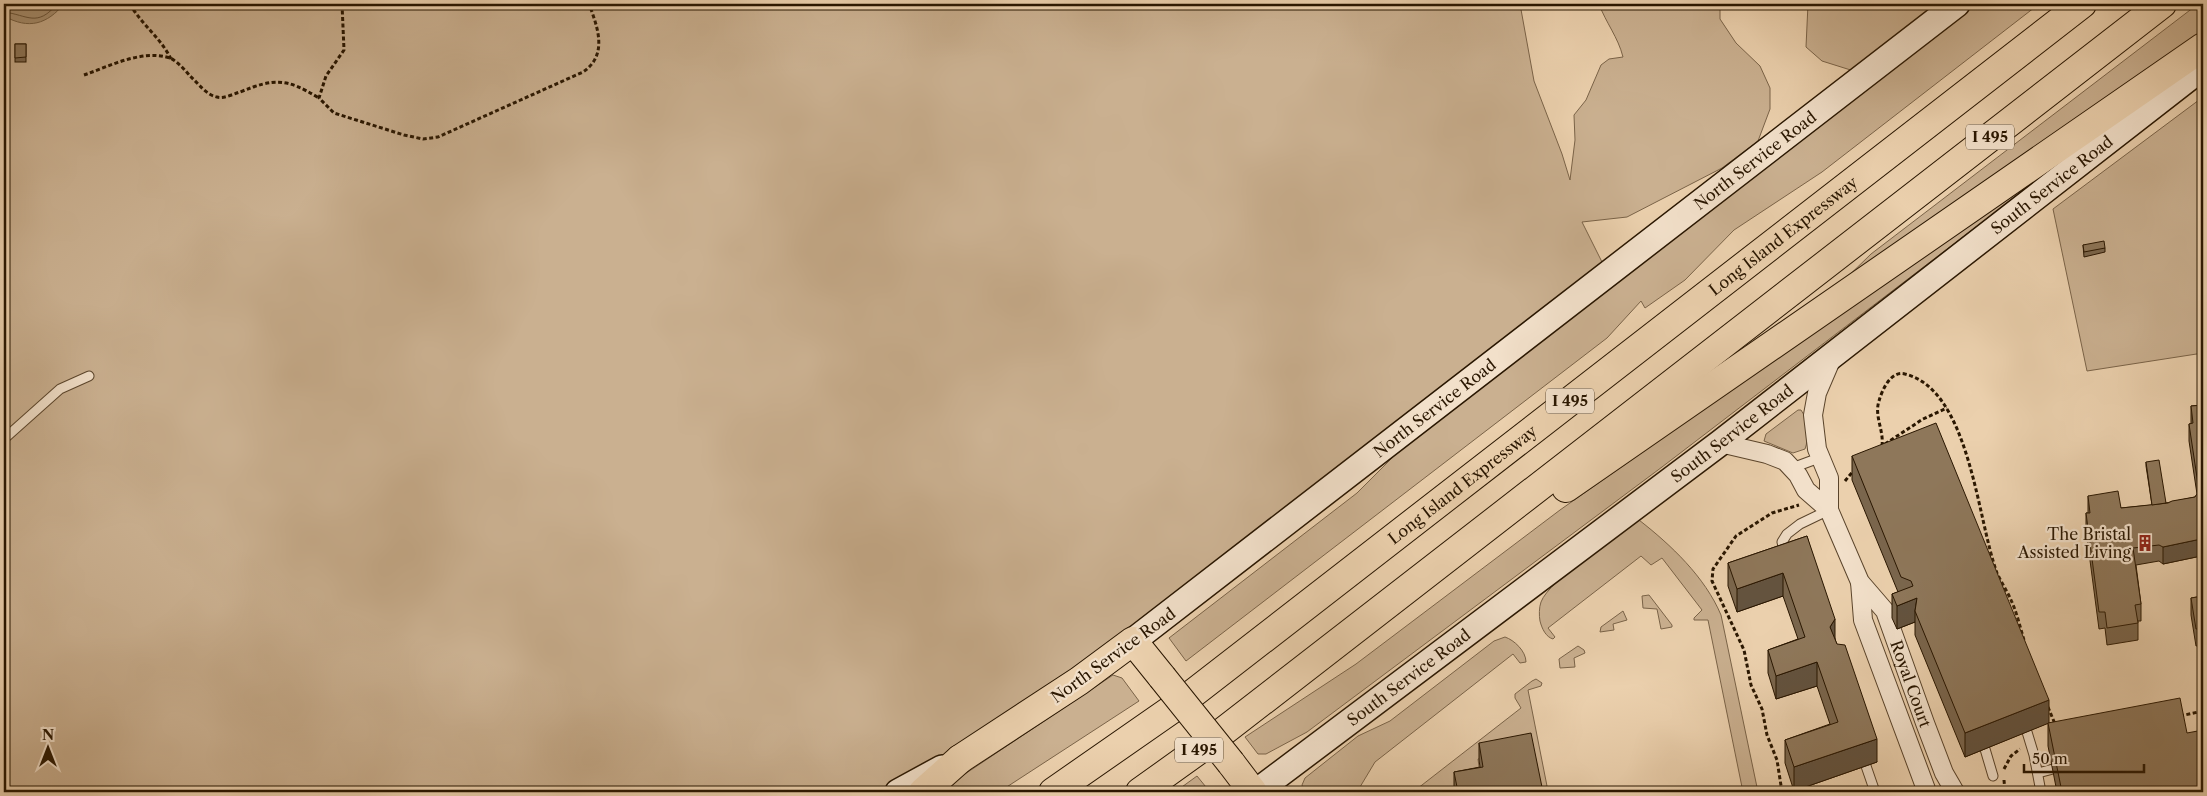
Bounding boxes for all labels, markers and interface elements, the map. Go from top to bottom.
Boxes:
street label: North Service Road [1690,107,1820,214]
road number: I 495 [1966,124,2014,150]
street label: South Service Road [1987,131,2117,239]
street label: Long Island Expressway [1705,171,1862,300]
street label: North Service Road [1369,354,1500,462]
street label: South Service Road [1667,380,1797,487]
road number: I 495 [1546,388,1594,414]
street label: Long Island Expressway [1384,420,1541,548]
place label: The Bristal Assisted Living [2017,524,2132,562]
building icon: The Bristal Assisted Living [2135,533,2155,553]
street label: North Service Road [1047,603,1179,707]
street label: South Service Road [1343,624,1475,730]
street label: Royal Court [1886,637,1936,731]
north arrow [22,724,72,774]
text: N [42,726,54,744]
road number: I 495 [1175,738,1223,762]
scale bar [2024,741,2144,773]
text: 50 m [2032,749,2068,768]

